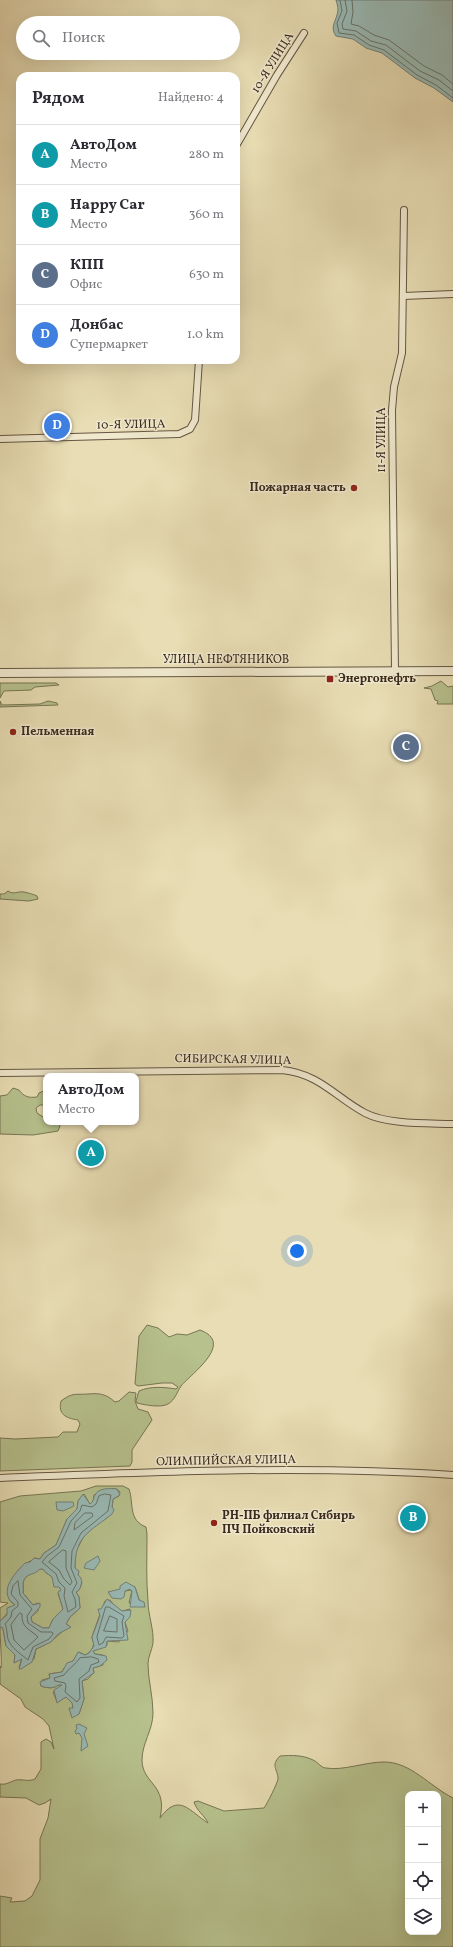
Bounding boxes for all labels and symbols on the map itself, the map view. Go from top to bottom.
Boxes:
street label: 10-Я УЛИЦА [248,29,298,96]
street label: 11-Я УЛИЦА [374,407,390,473]
pin: D [44,411,70,441]
street label: 10-Я УЛИЦА [96,416,166,434]
place label: Пожарная часть [250,480,346,496]
marker: Пожарная часть [349,483,359,493]
street label: УЛИЦА НЕФТЯНИКОВ [163,652,289,668]
place label: Энергонефть [338,671,416,687]
marker: Энергонефть [325,674,335,684]
place label: Пельменная [21,724,95,740]
marker: Пельменная [8,727,18,737]
pin: C [393,732,419,762]
street label: СИБИРСКАЯ УЛИЦА [175,1051,292,1069]
pin: A [78,1138,104,1168]
your location [287,1241,307,1261]
street label: ОЛИМПИЙСКАЯ УЛИЦА [156,1451,297,1470]
pin: B [400,1503,426,1533]
place label: РН-ПБ филиал Сибирь ПЧ Пойковский [222,1508,355,1538]
marker: РН-ПБ филиал Сибирь ПЧ Пойковский [209,1518,219,1528]

